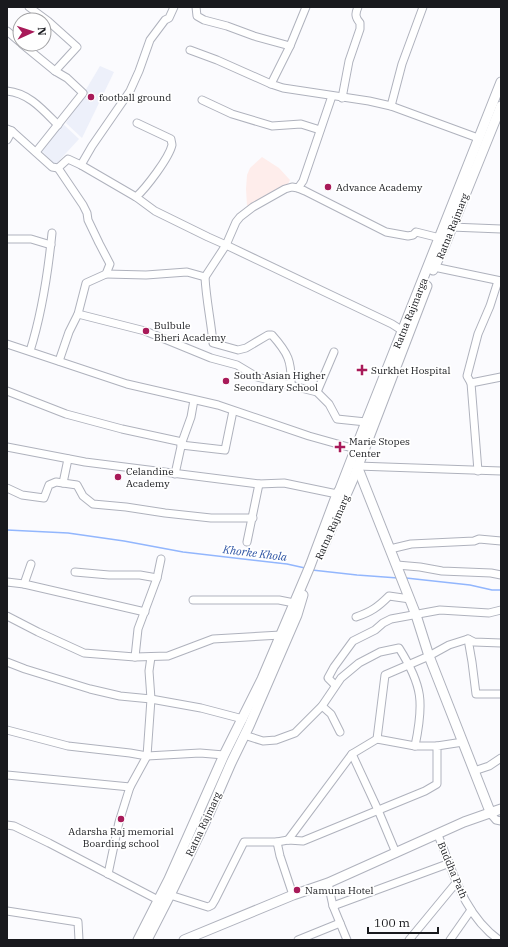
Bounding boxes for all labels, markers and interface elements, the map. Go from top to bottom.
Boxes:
north arrow [12,12,52,52]
text: N [35,27,49,36]
place label: football ground [99,91,171,104]
marker: football ground [86,92,96,102]
place label: Advance Academy [336,181,423,194]
marker: Advance Academy [323,182,333,192]
street label: Ratna Rajmarg [433,191,472,261]
street label: Ratna Rajmarga [390,275,431,351]
place label: Bulbule Bheri Academy [154,319,226,344]
marker: Bulbule Bheri Academy [141,326,151,336]
marker: Surkhet Hospital [356,364,368,376]
place label: Surkhet Hospital [371,364,450,377]
place label: South Asian Higher Secondary School [234,369,326,394]
marker: South Asian Higher Secondary School [221,376,231,386]
place label: Marie Stopes Center [349,435,410,460]
marker: Marie Stopes Center [334,441,346,453]
place label: Celandine Academy [126,465,174,490]
marker: Celandine Academy [113,472,123,482]
street label: Ratna Rajmarg [312,492,353,562]
water label: Khorke Khola [221,542,288,564]
street label: Ratna Rajmarg [183,789,224,859]
marker: Adarsha Raj memorial Boarding school [116,814,126,824]
place label: Adarsha Raj memorial Boarding school [68,825,174,850]
street label: Buddha Path [435,840,470,900]
place label: Namuna Hotel [305,884,373,897]
marker: Namuna Hotel [292,885,302,895]
scale bar [368,909,438,935]
text: 100 m [374,915,410,930]

